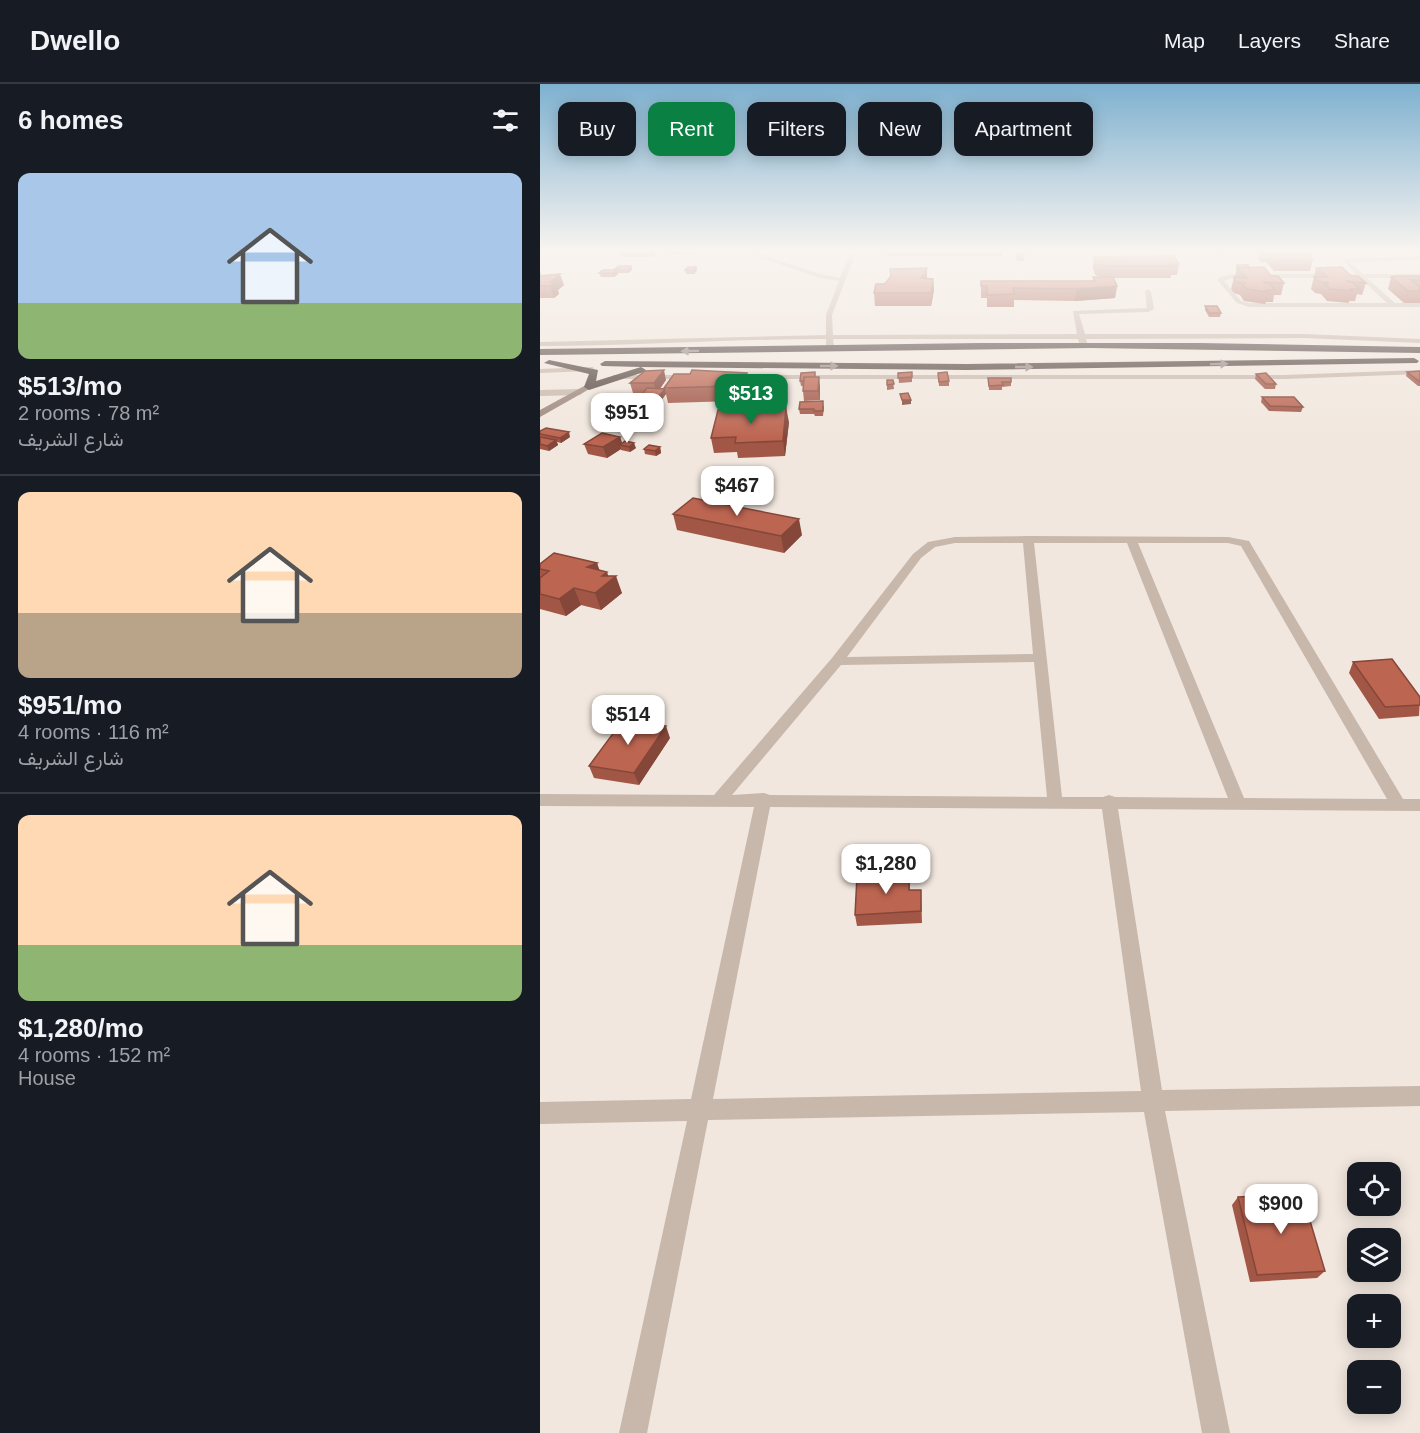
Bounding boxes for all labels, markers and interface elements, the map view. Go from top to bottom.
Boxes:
text: Dwello [30,25,120,56]
text: Map [1164,29,1205,52]
text: Layers [1238,29,1301,52]
text: Share [1334,29,1390,52]
chip: Buy [558,102,636,156]
chip: Rent [648,102,735,156]
chip: Filters [747,102,846,156]
chip: New [858,102,942,156]
chip: Apartment [954,102,1093,156]
icon: filters [489,104,522,137]
text: 6 homes [18,105,124,135]
icon: home [216,212,324,320]
one-way arrow [680,346,699,356]
one-way arrow [1210,359,1229,368]
one-way arrow [820,361,839,371]
one-way arrow [1015,362,1034,371]
text: $513/mo [18,371,122,401]
pin: $513 [715,374,787,425]
text: $513 [729,382,773,404]
pin: $951 [591,393,663,444]
text: $951 [605,401,649,423]
text: 2 rooms · 78 m² [18,402,159,424]
text: شارع الشريف [18,428,124,450]
pin: $467 [701,466,773,517]
text: $467 [715,474,759,496]
icon: home [216,531,324,639]
text: $951/mo [18,690,122,720]
pin: $514 [592,695,664,746]
text: $514 [606,703,650,725]
text: 4 rooms · 116 m² [18,721,169,743]
text: شارع الشريف [18,747,124,769]
pin: $1,280 [837,844,935,895]
text: $1,280 [855,852,917,874]
icon: home [216,854,324,962]
text: $1,280/mo [18,1013,144,1043]
text: 4 rooms · 152 m² [18,1044,170,1066]
text: House [18,1067,76,1089]
map controls [1347,1162,1401,1414]
button: locate [1347,1162,1401,1216]
pin: $900 [1245,1184,1317,1235]
text: $900 [1259,1192,1303,1214]
button: layers [1347,1228,1401,1282]
button: + [1347,1294,1401,1348]
button: − [1347,1360,1401,1414]

